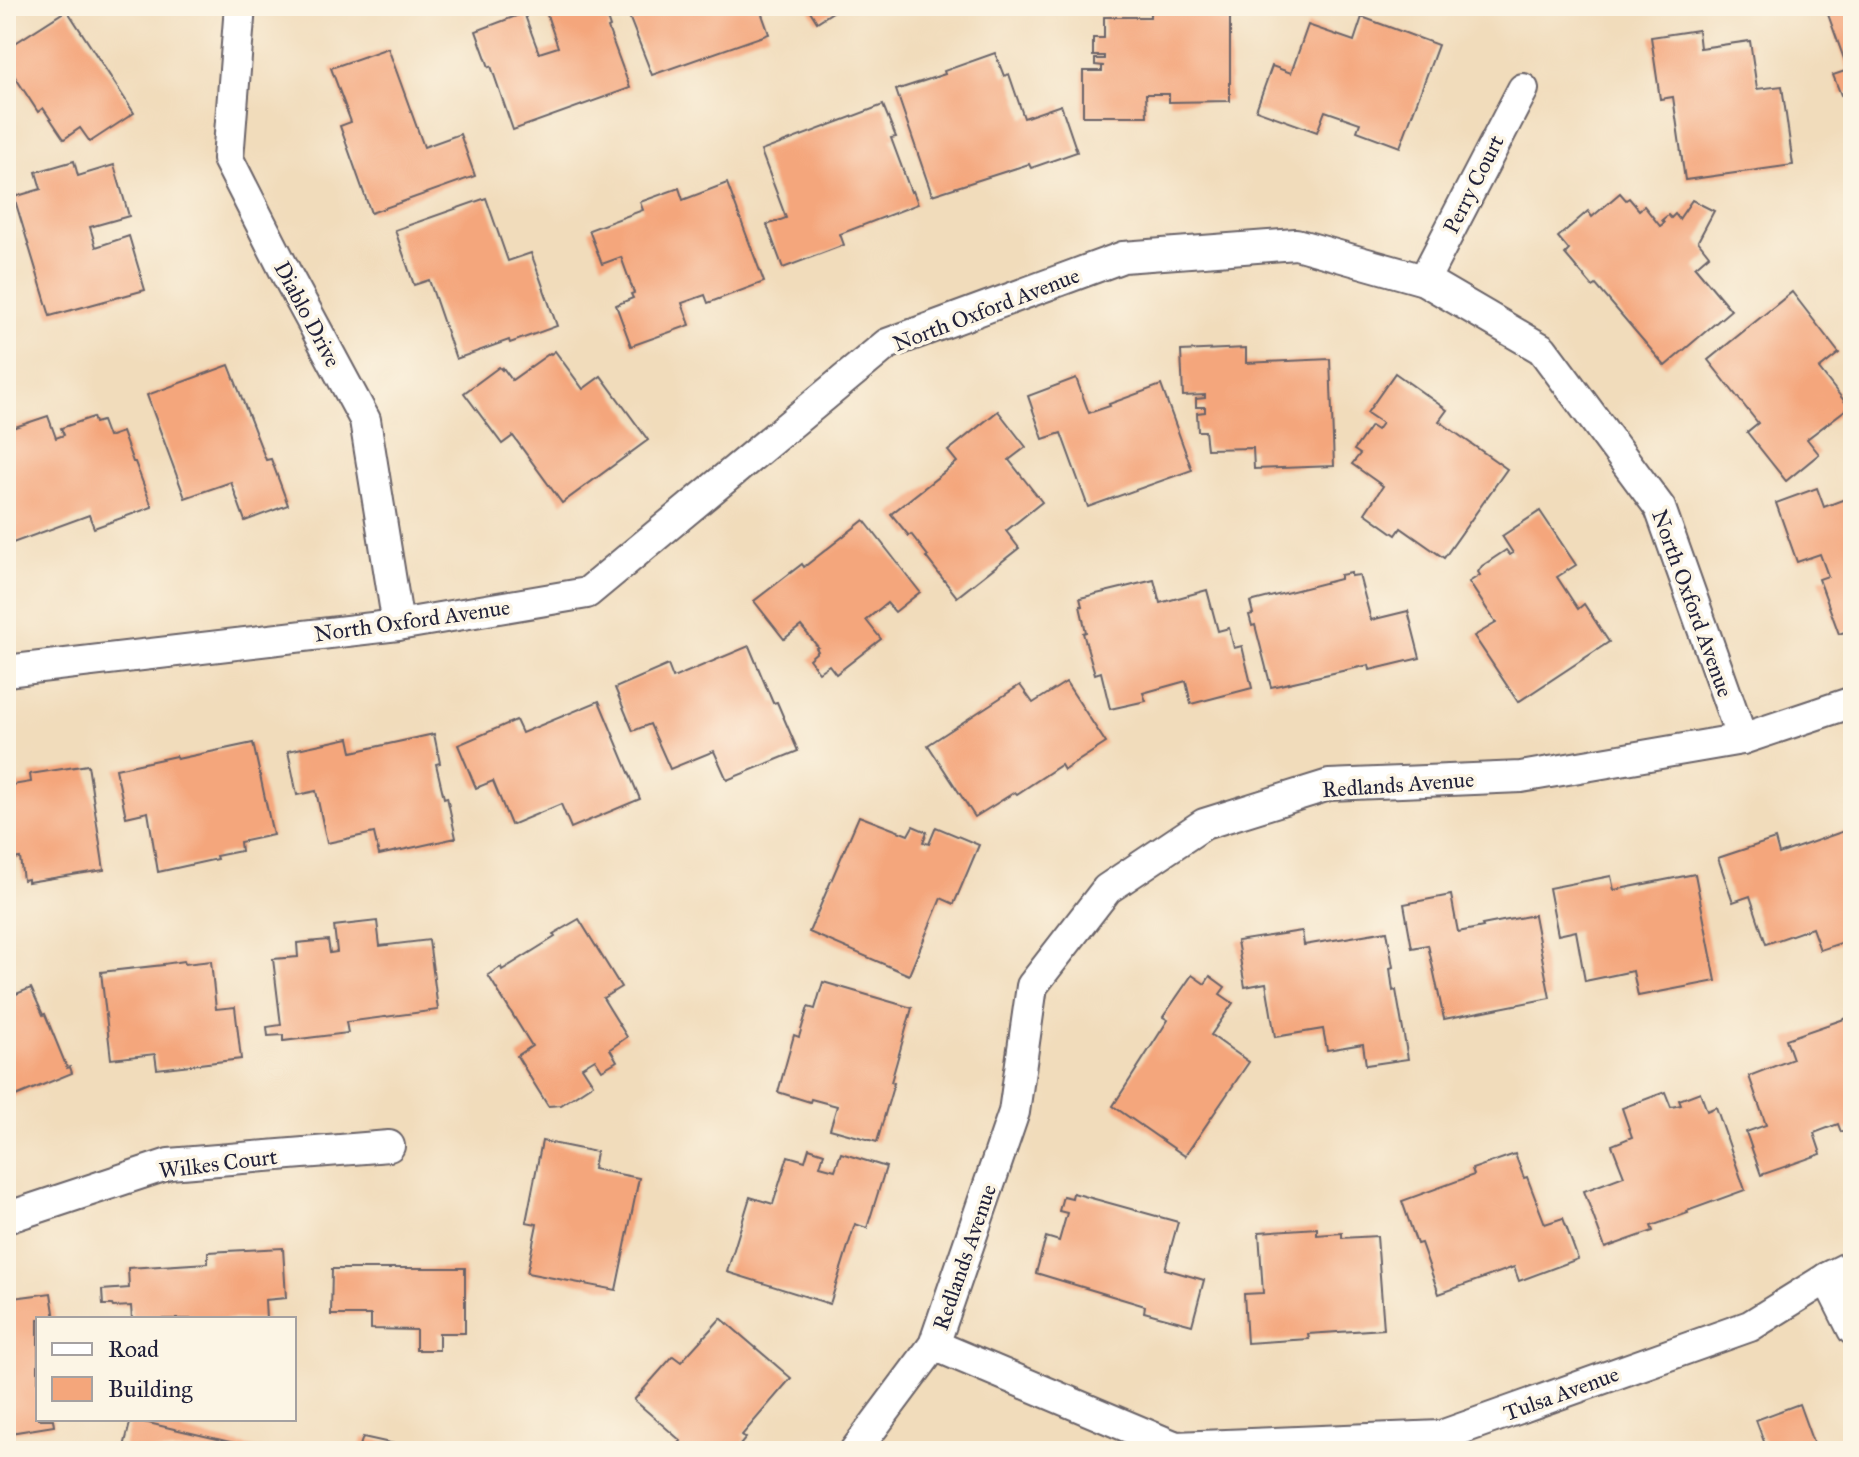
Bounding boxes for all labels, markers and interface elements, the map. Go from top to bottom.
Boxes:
street label: Perry Court [1437,130,1510,238]
street label: Diablo Drive [268,257,347,372]
street label: North Oxford Avenue [889,261,1083,357]
street label: North Oxford Avenue [1646,506,1739,701]
street label: North Oxford Avenue [312,593,512,648]
street label: Redlands Avenue [1321,766,1475,803]
street label: Wilkes Court [157,1143,279,1184]
street label: Redlands Avenue [927,1181,1002,1334]
legend [36,1317,296,1421]
text: Road [108,1334,159,1364]
street label: Tulsa Avenue [1500,1360,1622,1427]
text: Building [108,1374,193,1404]

